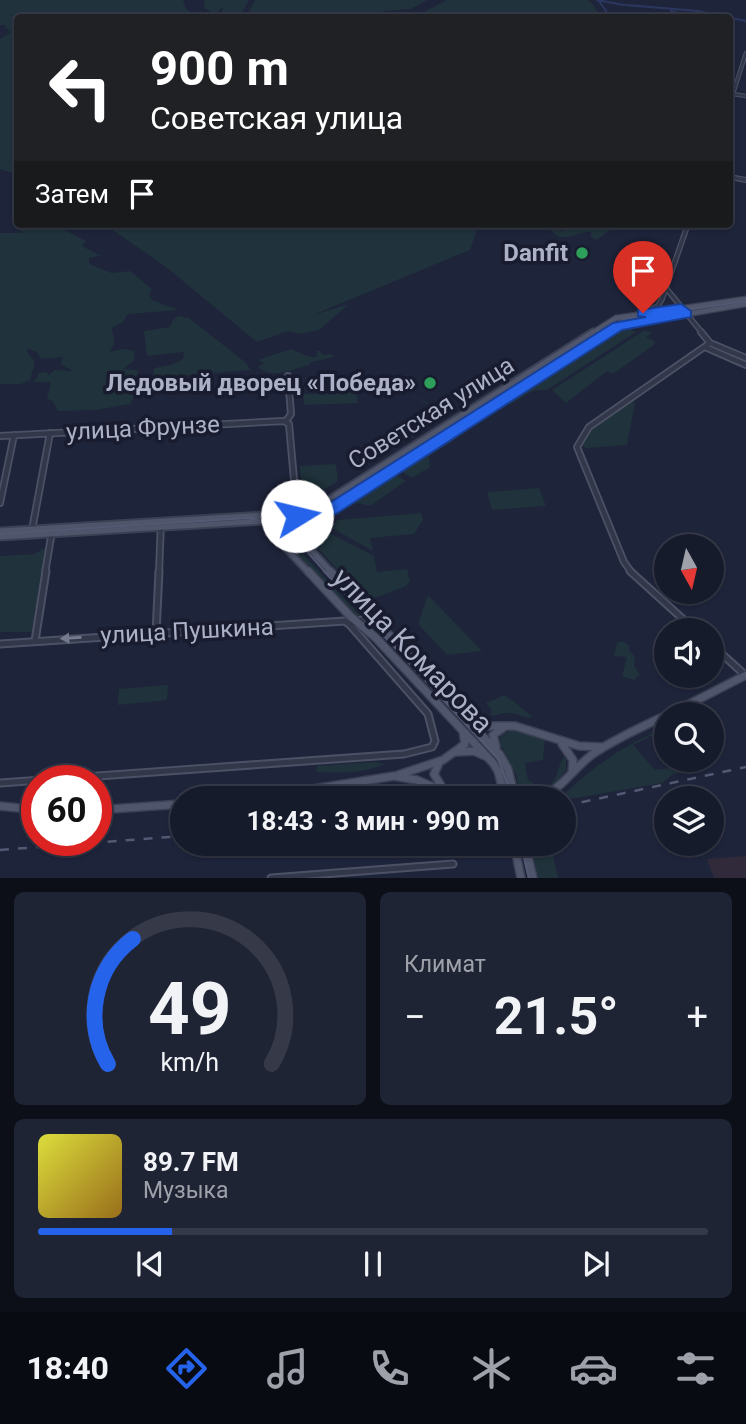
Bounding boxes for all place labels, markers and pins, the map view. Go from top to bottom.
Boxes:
place label: Danfit [503,239,568,267]
pin [613,241,673,313]
marker: Danfit [574,245,590,261]
place label: Ледовый дворец «Победа» [106,369,416,397]
marker: Ледовый дворец «Победа» [422,375,438,391]

